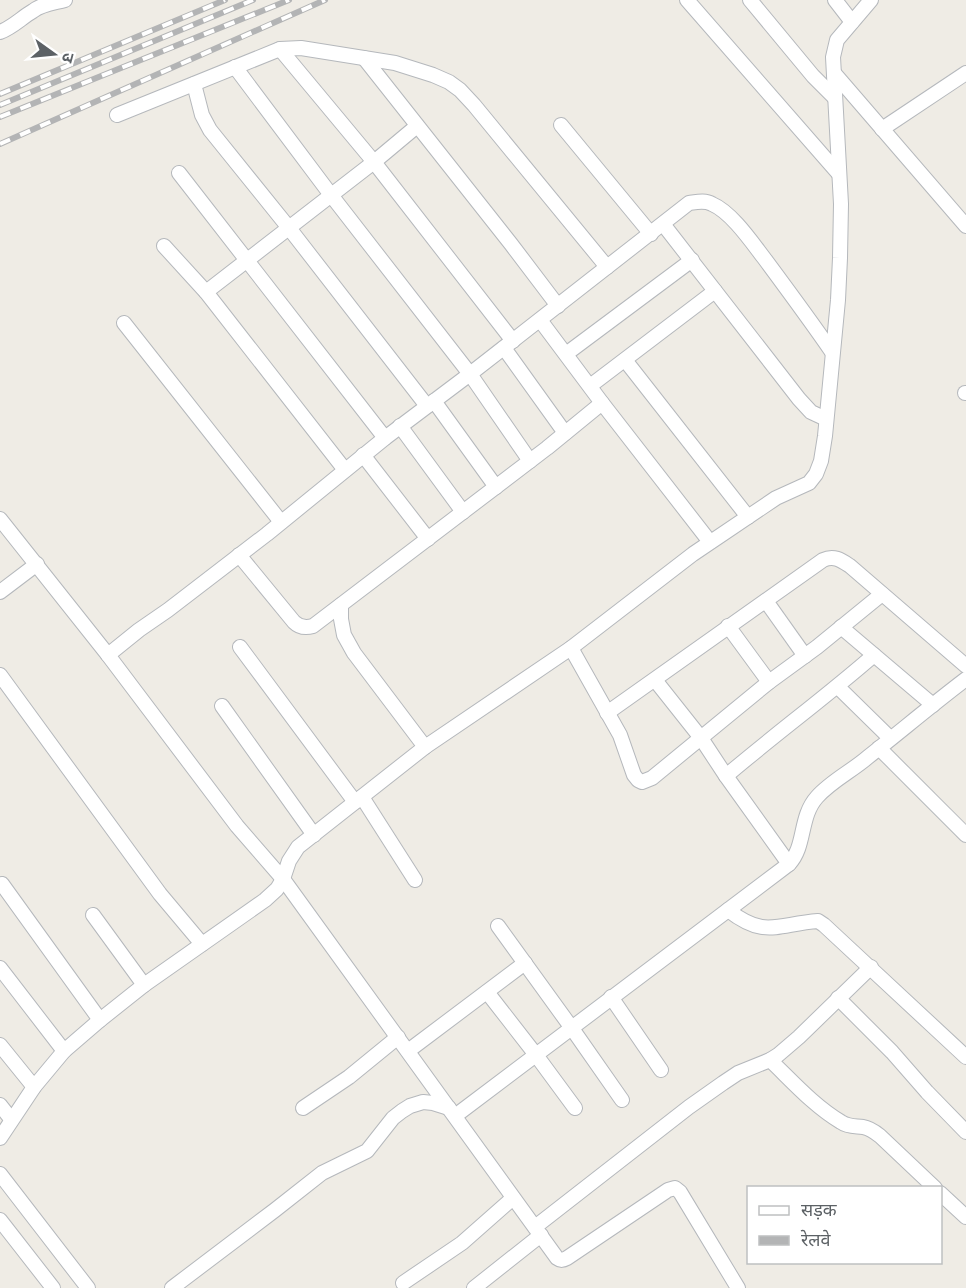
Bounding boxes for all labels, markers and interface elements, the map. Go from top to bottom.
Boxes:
north arrow [24,24,84,84]
text: उ [56,50,80,66]
legend [747,1186,942,1264]
text: सड़क [801,1197,838,1223]
text: रेलवे [800,1227,832,1253]

